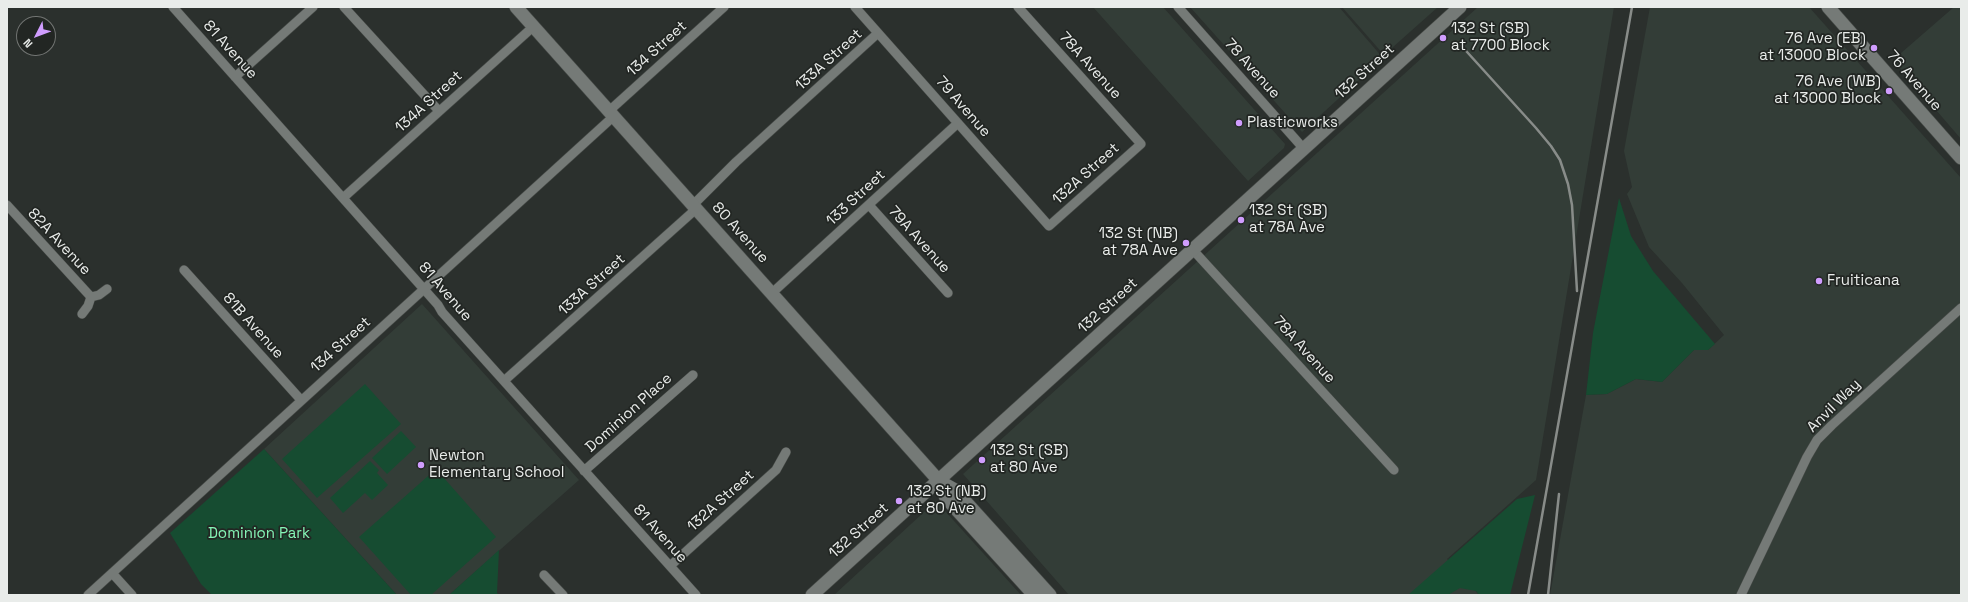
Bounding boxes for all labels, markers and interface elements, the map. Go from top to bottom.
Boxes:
north arrow [16,16,56,56]
street label: 81 Avenue [199,17,261,83]
street label: 134 Street [623,17,691,81]
place label: 132 St (SB) at 7700 Block [1451,20,1550,55]
street label: 133A Street [792,25,866,95]
street label: 78A Avenue [1055,29,1125,103]
place label: 76 Ave (EB) at 13000 Block [1759,30,1866,65]
marker: 132 St (SB) at 7700 Block [1438,33,1448,43]
street label: 78 Avenue [1220,35,1284,103]
text: N [20,36,35,51]
street label: 132 Street [1331,41,1399,103]
marker: 76 Ave (EB) at 13000 Block [1869,43,1879,53]
street label: 76 Avenue [1883,47,1945,115]
street label: 134A Street [392,67,466,137]
street label: 79 Avenue [932,73,994,141]
place label: 76 Ave (WB) at 13000 Block [1774,73,1881,108]
marker: 76 Ave (WB) at 13000 Block [1884,86,1894,96]
place label: Plasticworks [1247,114,1338,132]
marker: Plasticworks [1234,118,1244,128]
street label: 132A Street [1049,139,1123,209]
street label: 133 Street [823,166,889,230]
street label: 80 Avenue [708,199,772,267]
place label: 132 St (SB) at 78A Ave [1249,202,1327,237]
street label: 79A Avenue [884,203,954,277]
street label: 82A Avenue [24,205,94,279]
marker: 132 St (SB) at 78A Ave [1236,215,1246,225]
place label: 132 St (NB) at 78A Ave [1099,225,1178,260]
marker: 132 St (NB) at 78A Ave [1181,238,1191,248]
street label: 133A Street [555,250,629,320]
street label: 81 Avenue [414,259,476,325]
place label: Fruiticana [1827,272,1900,290]
street label: 132 Street [1074,275,1142,337]
marker: Fruiticana [1814,276,1824,286]
street label: 81B Avenue [219,289,287,363]
street label: 134 Street [307,313,375,377]
street label: 78A Avenue [1269,313,1339,387]
street label: Dominion Place [582,370,676,456]
street label: Anvil Way [1803,375,1865,437]
place label: 132 St (SB) at 80 Ave [990,442,1068,477]
place label: Newton Elementary School [429,447,565,482]
marker: 132 St (SB) at 80 Ave [977,455,987,465]
marker: Newton Elementary School [416,460,426,470]
street label: 132A Street [684,466,758,536]
place label: 132 St (NB) at 80 Ave [907,483,986,518]
marker: 132 St (NB) at 80 Ave [894,496,904,506]
street label: 132 Street [825,500,893,562]
street label: 81 Avenue [629,501,691,567]
park label: Dominion Park [208,525,310,543]

